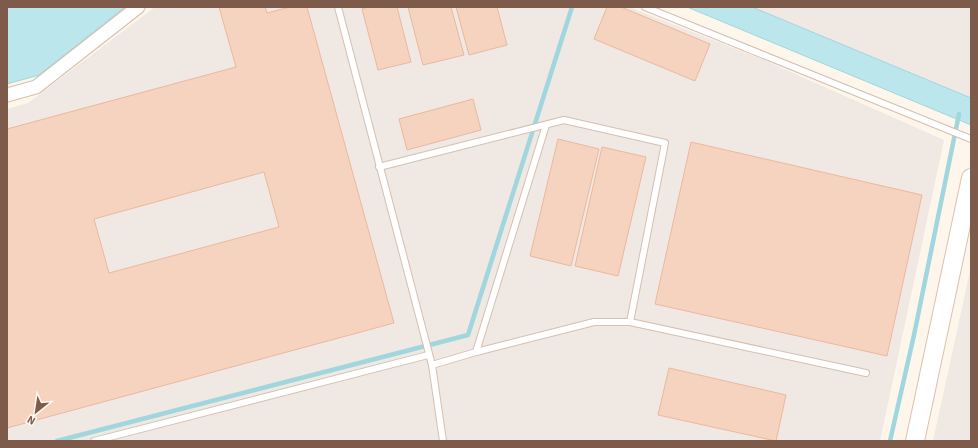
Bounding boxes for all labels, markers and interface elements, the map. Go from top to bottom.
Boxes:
north arrow [16,392,56,432]
text: N [24,412,38,429]

